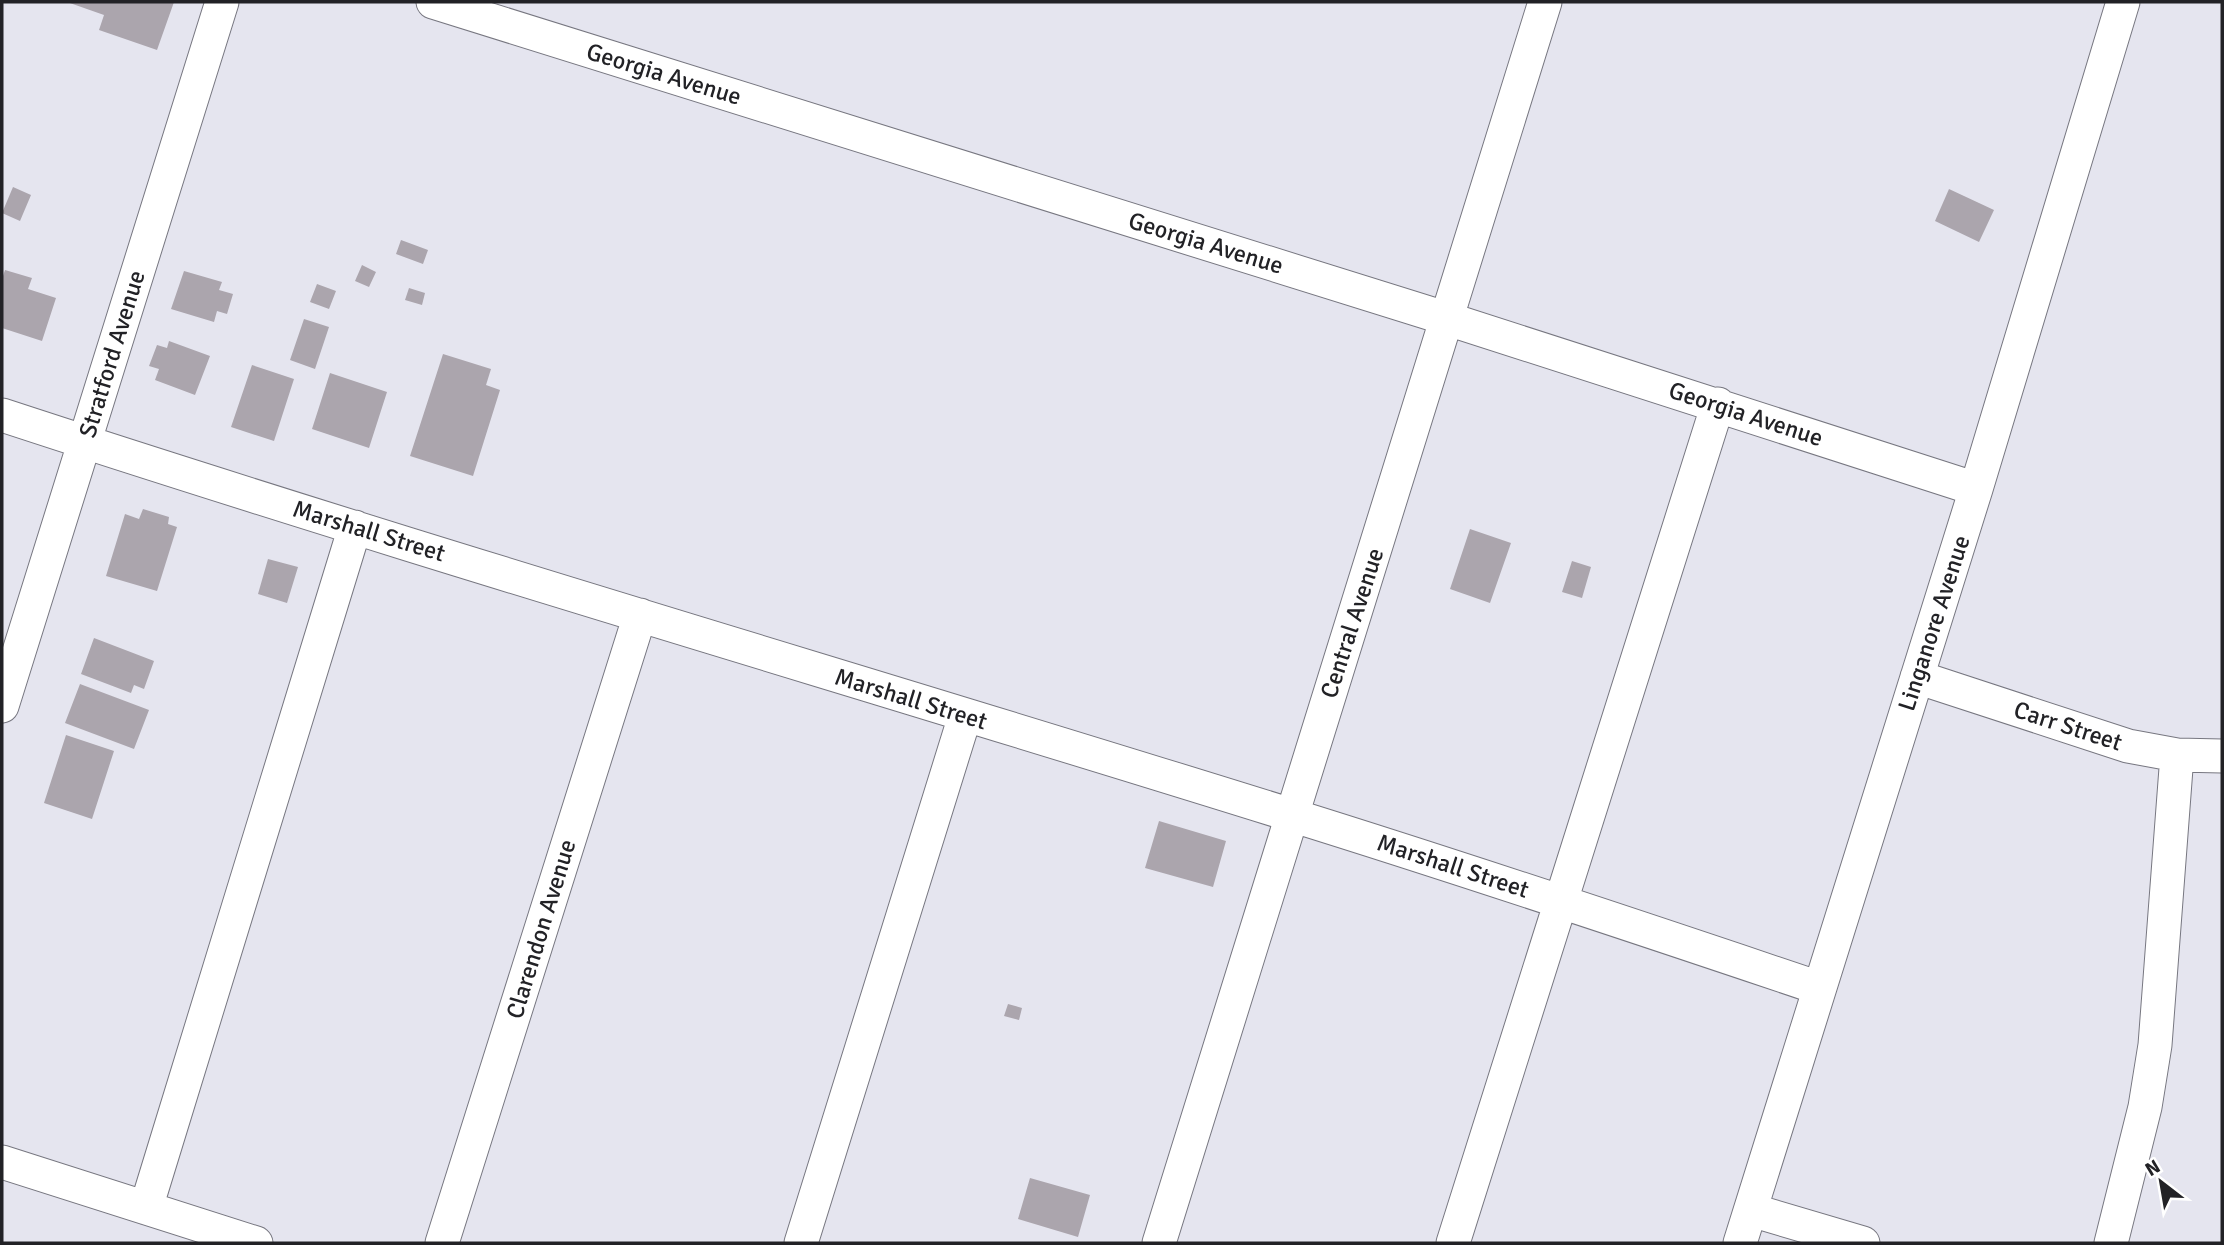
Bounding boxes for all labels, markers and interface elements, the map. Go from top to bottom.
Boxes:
street label: Georgia Avenue [583,36,745,112]
street label: Georgia Avenue [1125,205,1287,281]
street label: Stratford Avenue [72,267,152,441]
street label: Georgia Avenue [1665,375,1827,453]
street label: Marshall Street [289,494,449,568]
street label: Linganore Avenue [1891,531,1977,715]
street label: Central Avenue [1314,544,1390,702]
street label: Marshall Street [831,662,991,736]
street label: Carr Street [2010,694,2126,758]
street label: Marshall Street [1373,827,1533,905]
street label: Clarendon Avenue [499,836,583,1022]
north arrow [2126,1147,2196,1217]
text: N [2141,1155,2165,1182]

